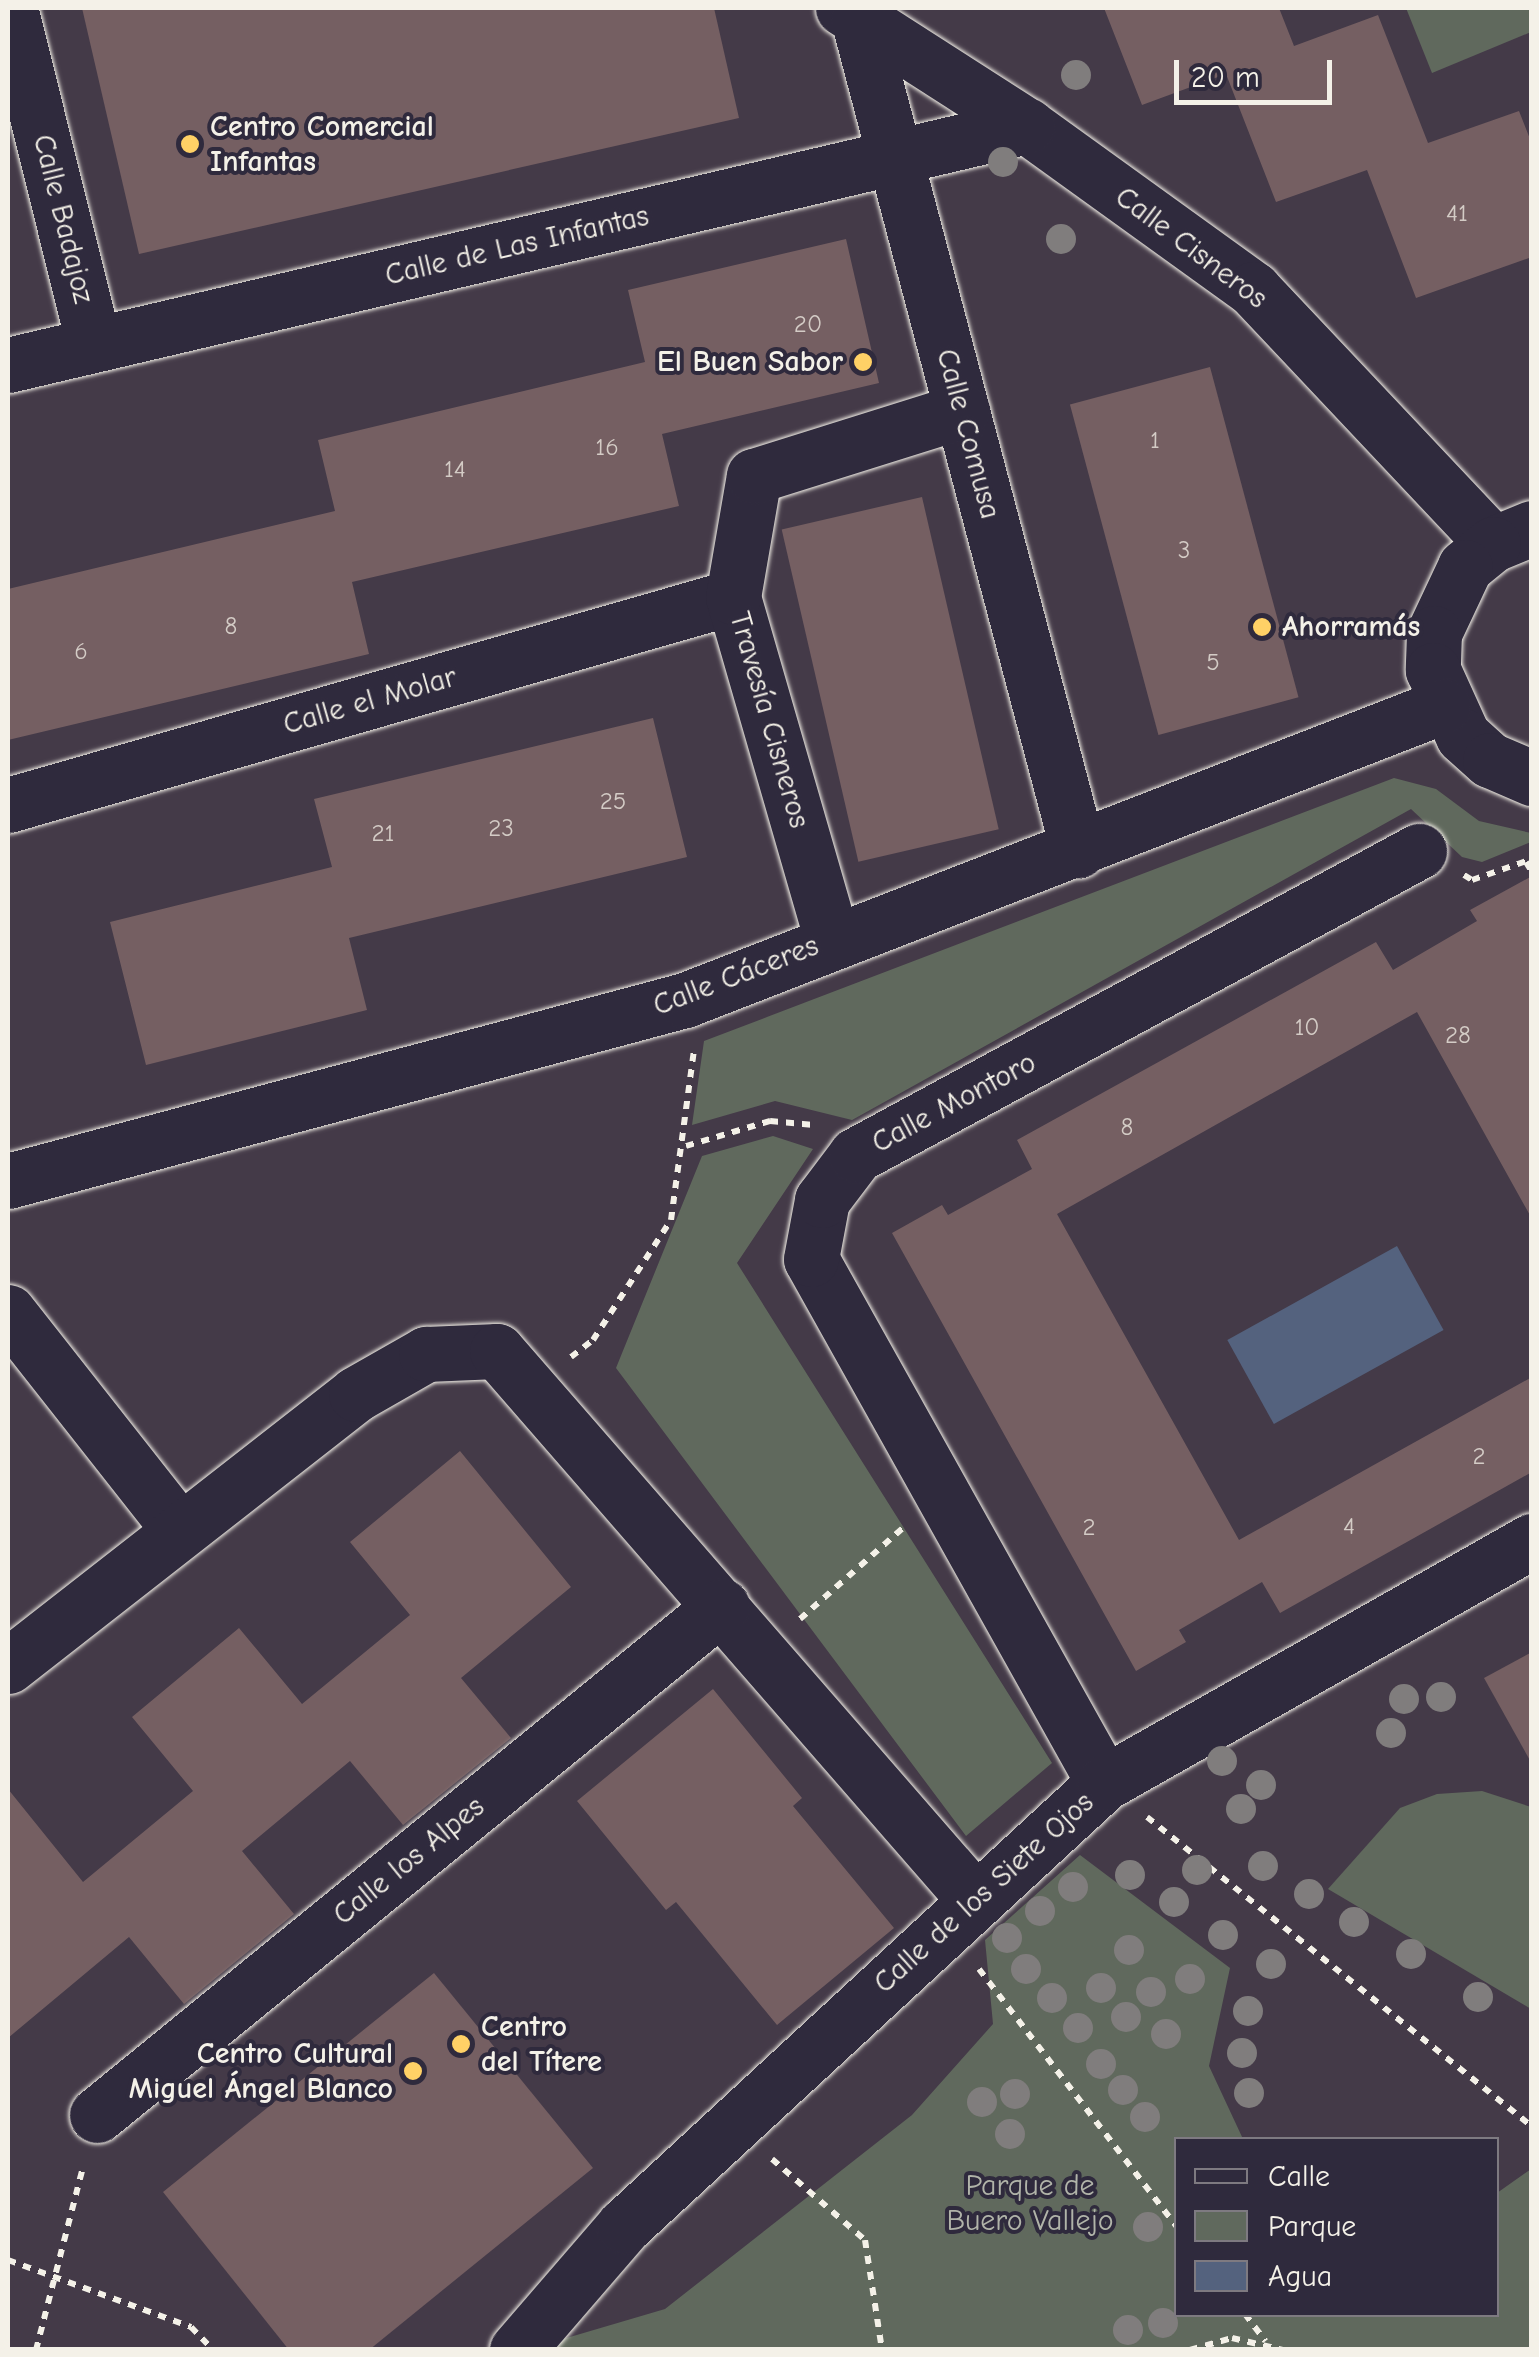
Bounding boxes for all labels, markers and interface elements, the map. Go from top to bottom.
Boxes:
scale bar [1179,40,1336,102]
text: 20 m [1191,60,1260,95]
place label: Centro Comercial Infantas [210,109,434,180]
street label: Calle Badajoz [25,131,101,307]
marker: Centro Comercial Infantas [179,133,201,155]
street label: Calle Cisneros [1108,179,1274,317]
street label: Calle de Las Infantas [382,198,652,294]
house number: 41 [1446,198,1468,228]
house number: 20 [794,309,822,339]
place label: El Buen Sabor [657,344,843,380]
street label: Calle Comusa [928,345,1008,523]
marker: El Buen Sabor [852,351,874,373]
house number: 1 [1150,425,1160,455]
house number: 16 [595,432,619,462]
house number: 14 [444,454,466,484]
house number: 3 [1178,535,1190,565]
street label: Travesía Cisneros [721,608,817,832]
place label: Ahorramás [1282,609,1420,645]
house number: 8 [225,611,237,641]
marker: Ahorramás [1251,616,1273,638]
house number: 6 [74,636,88,666]
house number: 5 [1206,647,1220,677]
street label: Calle el Molar [279,659,461,743]
house number: 25 [600,786,626,816]
house number: 23 [488,813,514,843]
house number: 21 [372,818,394,848]
street label: Calle Cáceres [648,928,824,1024]
house number: 10 [1294,1012,1320,1042]
house number: 28 [1445,1020,1471,1050]
street label: Calle Montoro [866,1045,1042,1161]
house number: 8 [1121,1112,1133,1142]
house number: 2 [1472,1441,1486,1471]
house number: 4 [1343,1511,1355,1541]
house number: 2 [1082,1512,1096,1542]
street label: Calle de los Siete Ojos [867,1785,1101,2001]
street label: Calle los Alpes [326,1789,492,1933]
place label: Centro del Títere [481,2009,602,2080]
marker: Centro del Títere [450,2033,472,2055]
place label: Centro Cultural Miguel Ángel Blanco [129,2036,393,2106]
marker: Centro Cultural Miguel Ángel Blanco [402,2060,424,2082]
legend [1174,2137,1499,2317]
text: Calle [1268,2159,1330,2194]
park label: Parque de Buero Vallejo [946,2168,1114,2238]
text: Parque [1268,2209,1356,2244]
text: Agua [1268,2259,1332,2294]

